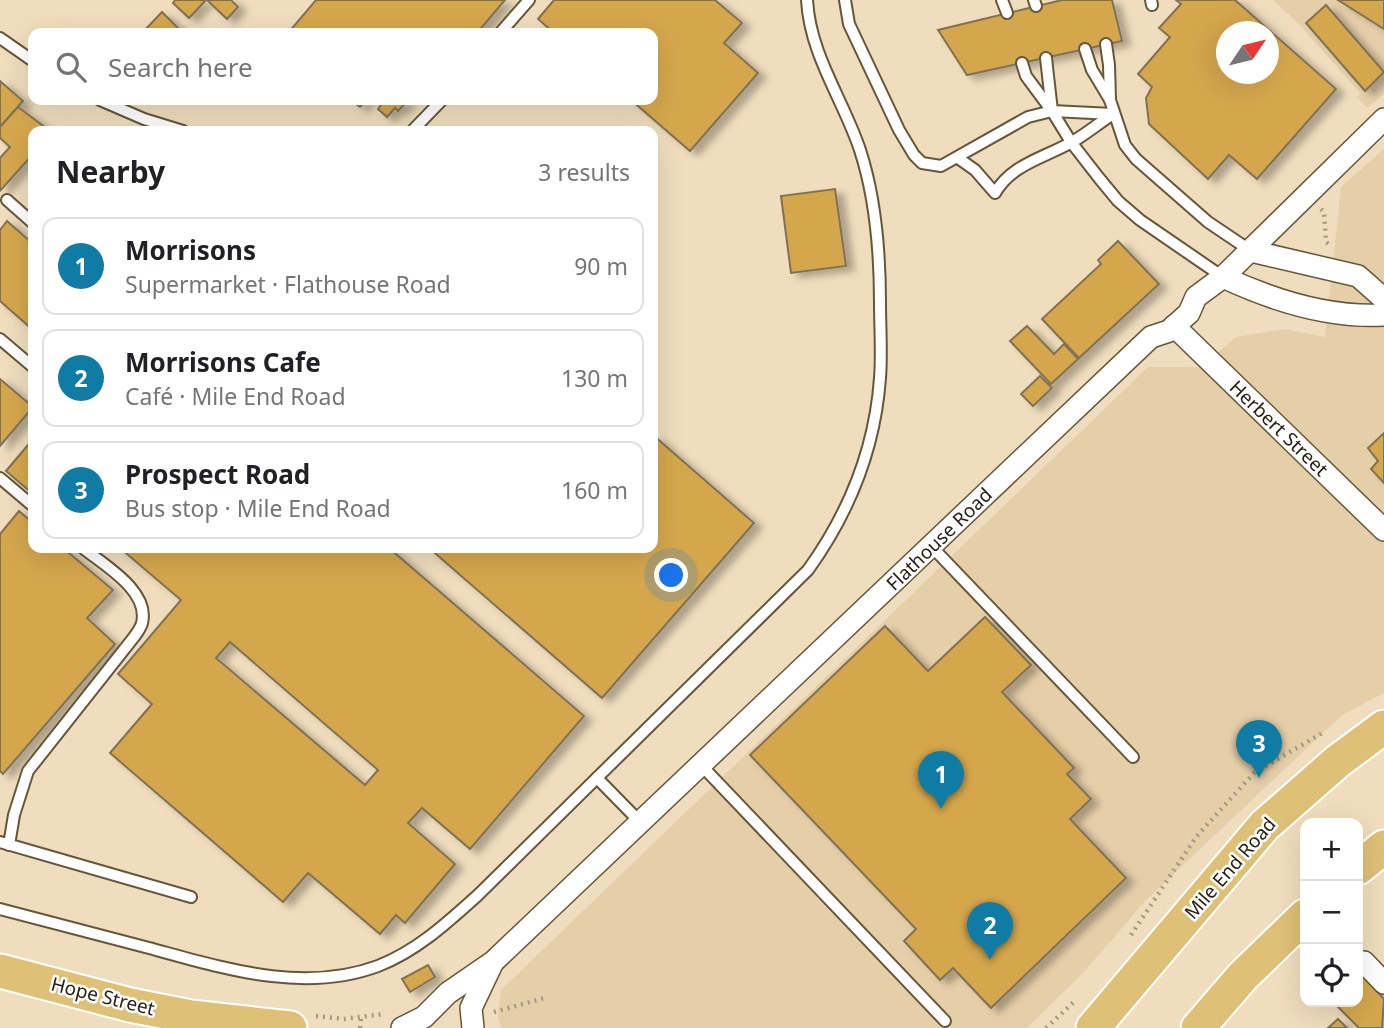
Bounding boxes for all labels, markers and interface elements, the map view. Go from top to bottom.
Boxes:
north arrow [1216,21,1279,84]
search box [28,28,658,105]
icon: search [52,48,90,86]
text: Search here [108,49,253,85]
text: Nearby [56,151,165,192]
text: 3 results [538,156,630,188]
text: Morrisons [125,232,256,268]
text: 1 [74,250,88,282]
text: 90 m [574,250,628,282]
text: Supermarket · Flathouse Road [125,268,451,300]
text: Morrisons Cafe [125,344,321,380]
text: 2 [74,362,88,394]
text: 130 m [561,362,628,394]
street label: Herbert Street [1224,374,1334,482]
text: Café · Mile End Road [125,380,346,412]
text: Prospect Road [125,456,310,492]
text: 3 [74,474,88,506]
text: 160 m [561,474,628,506]
street label: Flathouse Road [880,482,998,596]
text: Bus stop · Mile End Road [125,492,391,524]
your location [654,558,688,592]
pin: 3 [1236,720,1282,778]
pin: 1 [918,751,964,809]
street label: Mile End Road [1178,811,1282,925]
map controls [1300,818,1363,1007]
button: + [1300,818,1363,881]
button: − [1300,881,1363,944]
pin: 2 [967,902,1013,960]
button: locate [1300,944,1363,1007]
street label: Hope Street [48,971,158,1021]

